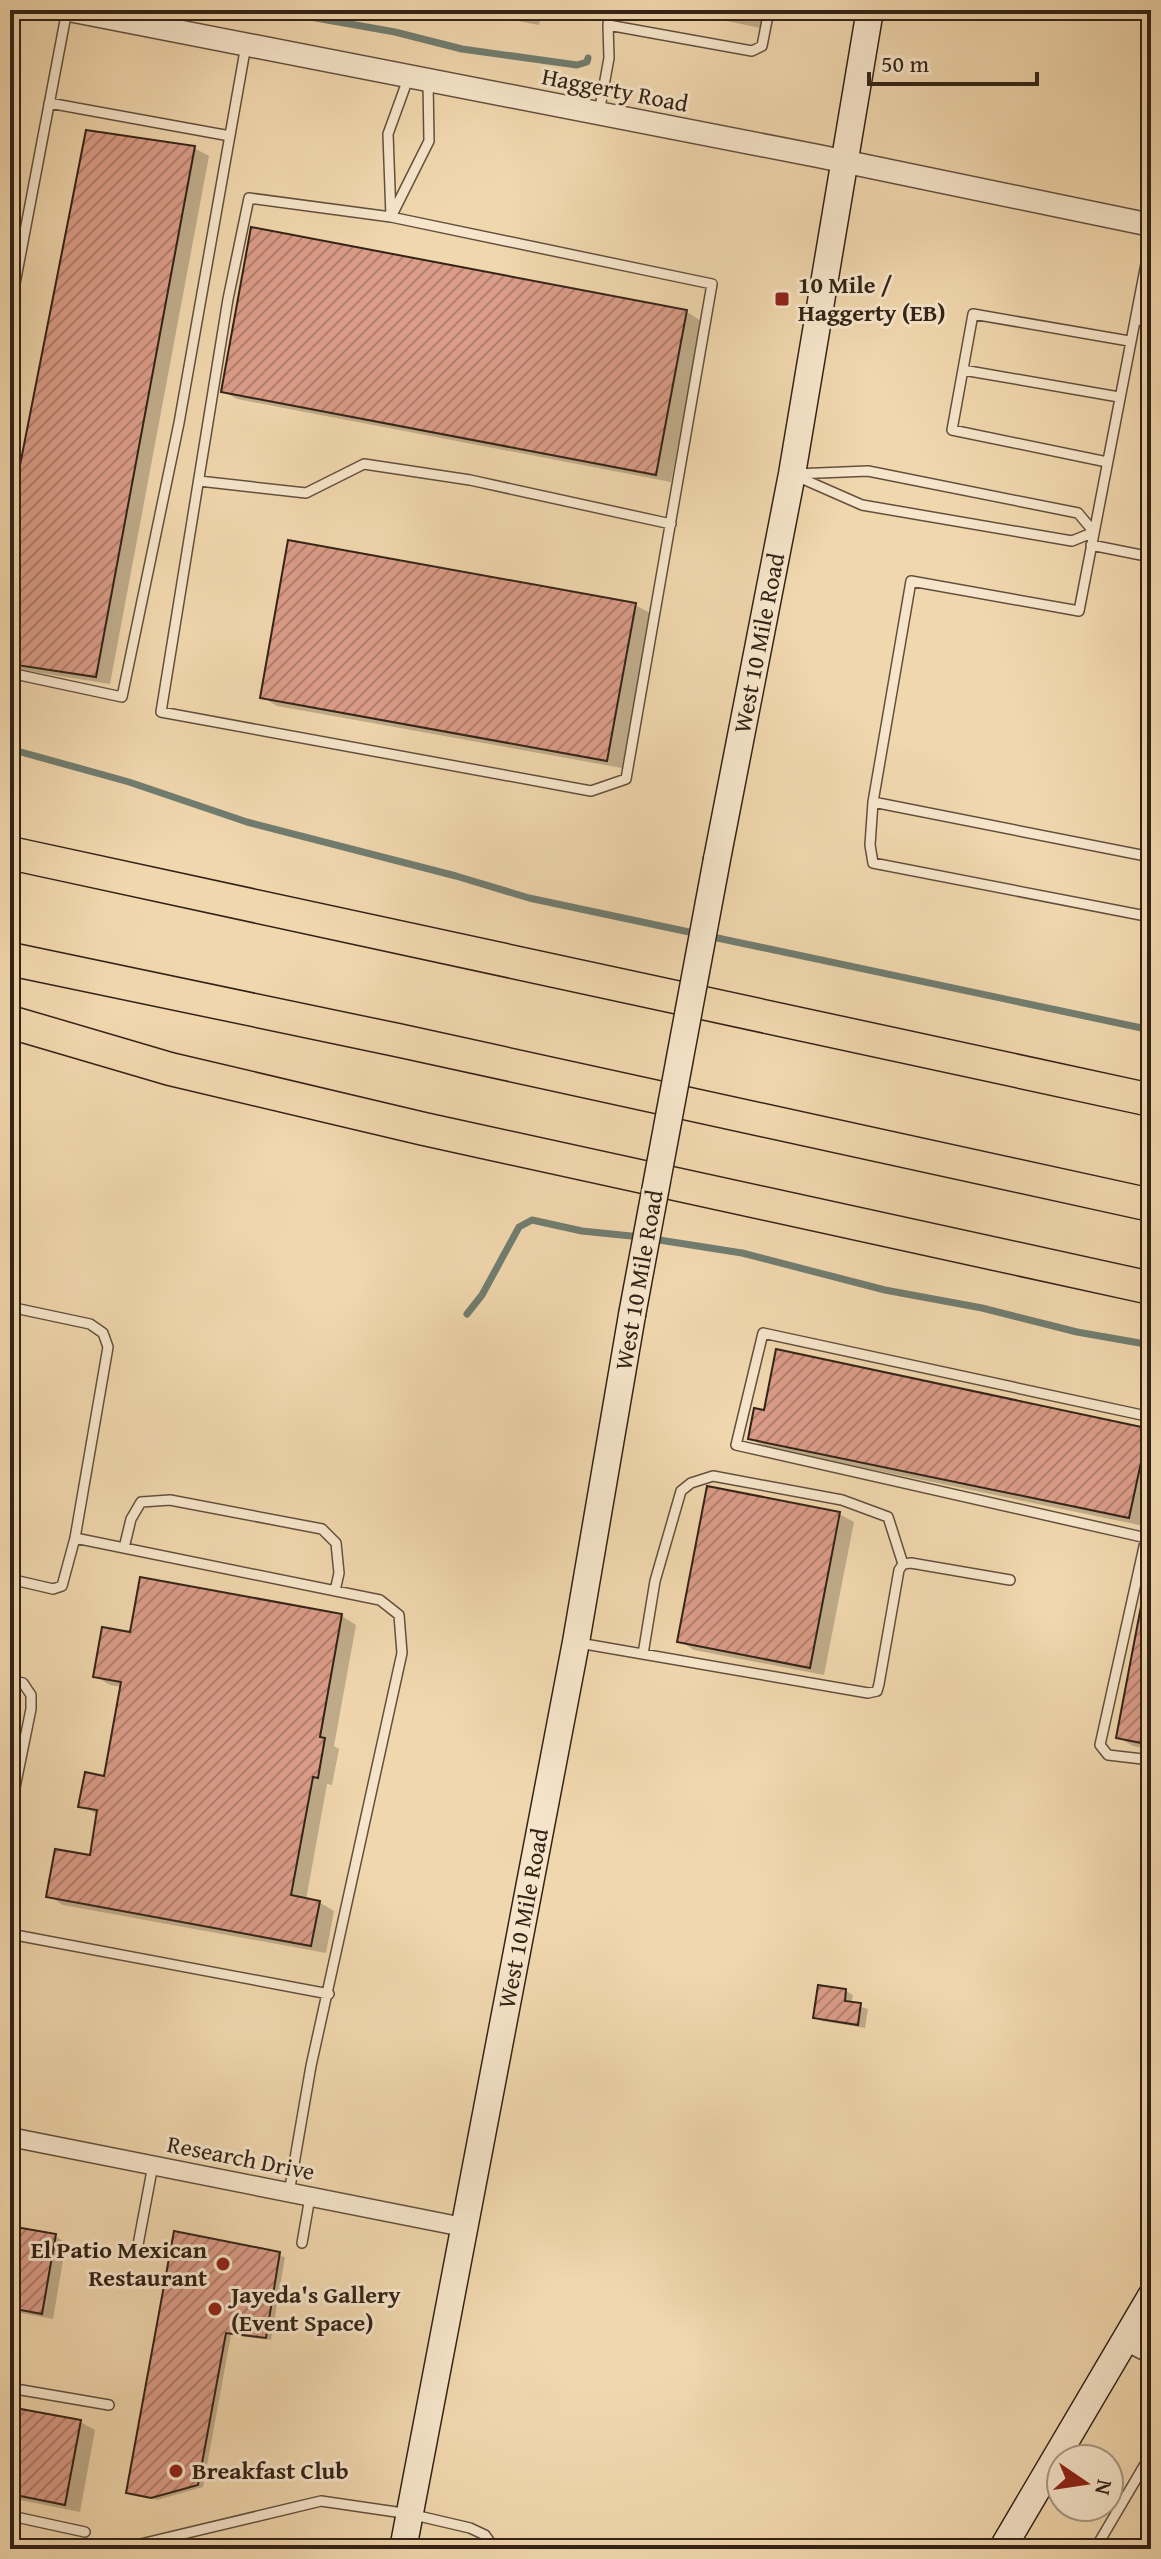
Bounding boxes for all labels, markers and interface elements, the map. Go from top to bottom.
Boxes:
scale bar [869,36,1037,86]
text: 50 m [881,46,929,81]
street label: Haggerty Road [539,58,691,121]
place label: 10 Mile / Haggerty (EB) [798,267,946,330]
marker: 10 Mile / Haggerty (EB) [773,290,791,308]
street label: West 10 Mile Road [724,550,793,736]
street label: West 10 Mile Road [605,1187,672,1373]
street label: West 10 Mile Road [489,1825,557,2011]
street label: Research Drive [164,2126,318,2189]
place label: El Patio Mexican Restaurant [31,2232,207,2295]
marker: El Patio Mexican Restaurant [214,2255,232,2273]
place label: Jayeda's Gallery (Event Space) [227,2277,401,2340]
marker: Jayeda's Gallery (Event Space) [206,2300,224,2318]
north arrow [1045,2443,1125,2523]
place label: Breakfast Club [192,2453,349,2488]
marker: Breakfast Club [167,2462,185,2480]
text: N [1087,2477,1122,2499]

